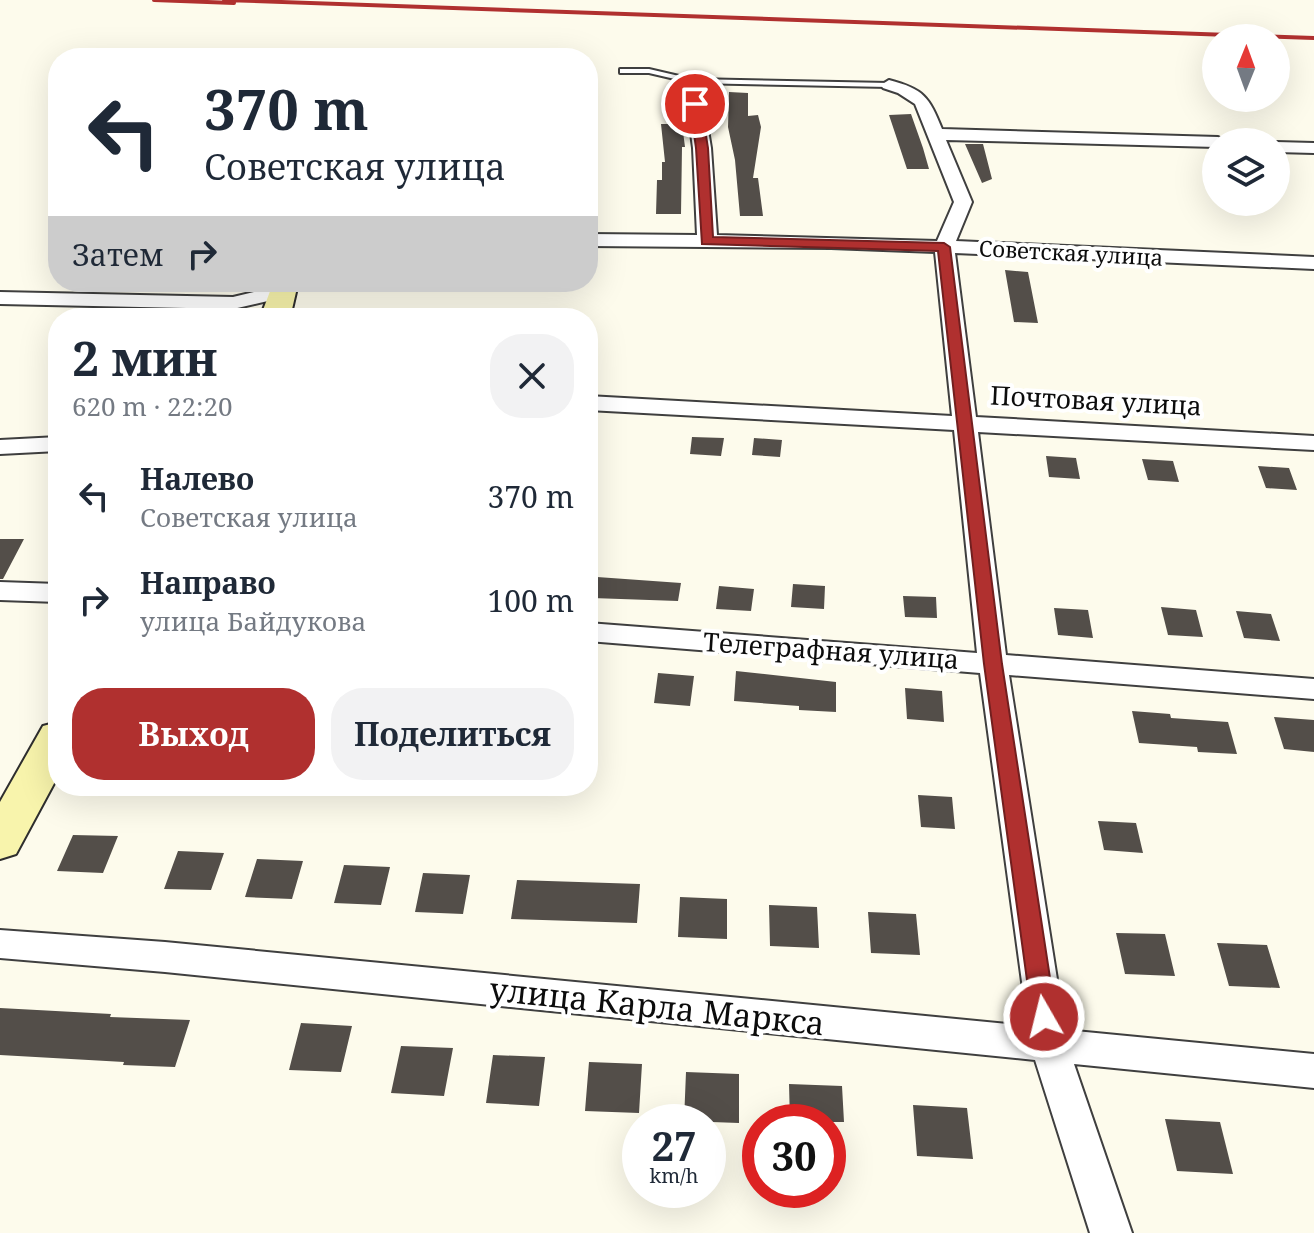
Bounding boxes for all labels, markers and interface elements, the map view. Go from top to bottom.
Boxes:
north arrow [1202,24,1290,112]
map controls [1202,24,1290,216]
text: 370 m [204,70,369,146]
pin [661,70,729,138]
icon: left [72,80,176,184]
icon: arrive [673,82,717,126]
button: layers [1202,128,1290,216]
text: Советская улица [204,142,506,191]
icon: right [180,232,224,276]
street label: Советская улица [978,232,1164,272]
text: Затем [72,234,164,275]
text: 2 мин [72,325,217,390]
button: close [490,334,574,418]
street label: Почтовая улица [989,376,1203,424]
text: 620 m · 22:20 [72,388,233,424]
text: Налево [140,458,254,499]
icon: left [72,474,116,518]
text: 370 m [488,476,574,517]
text: Советская улица [140,499,358,535]
text: Направо [140,562,276,603]
icon: right [72,578,116,622]
text: 100 m [488,580,574,621]
text: улица Байдукова [140,603,366,639]
street label: Телеграфная улица [702,623,960,677]
button: Выход [72,688,315,780]
button: Поделиться [331,688,574,780]
street label: улица Карла Маркса [488,967,827,1044]
position arrow [1002,975,1086,1059]
speed limit sign: 30 [742,1104,846,1208]
text: 27 [651,1118,697,1173]
text: km/h [649,1162,699,1189]

